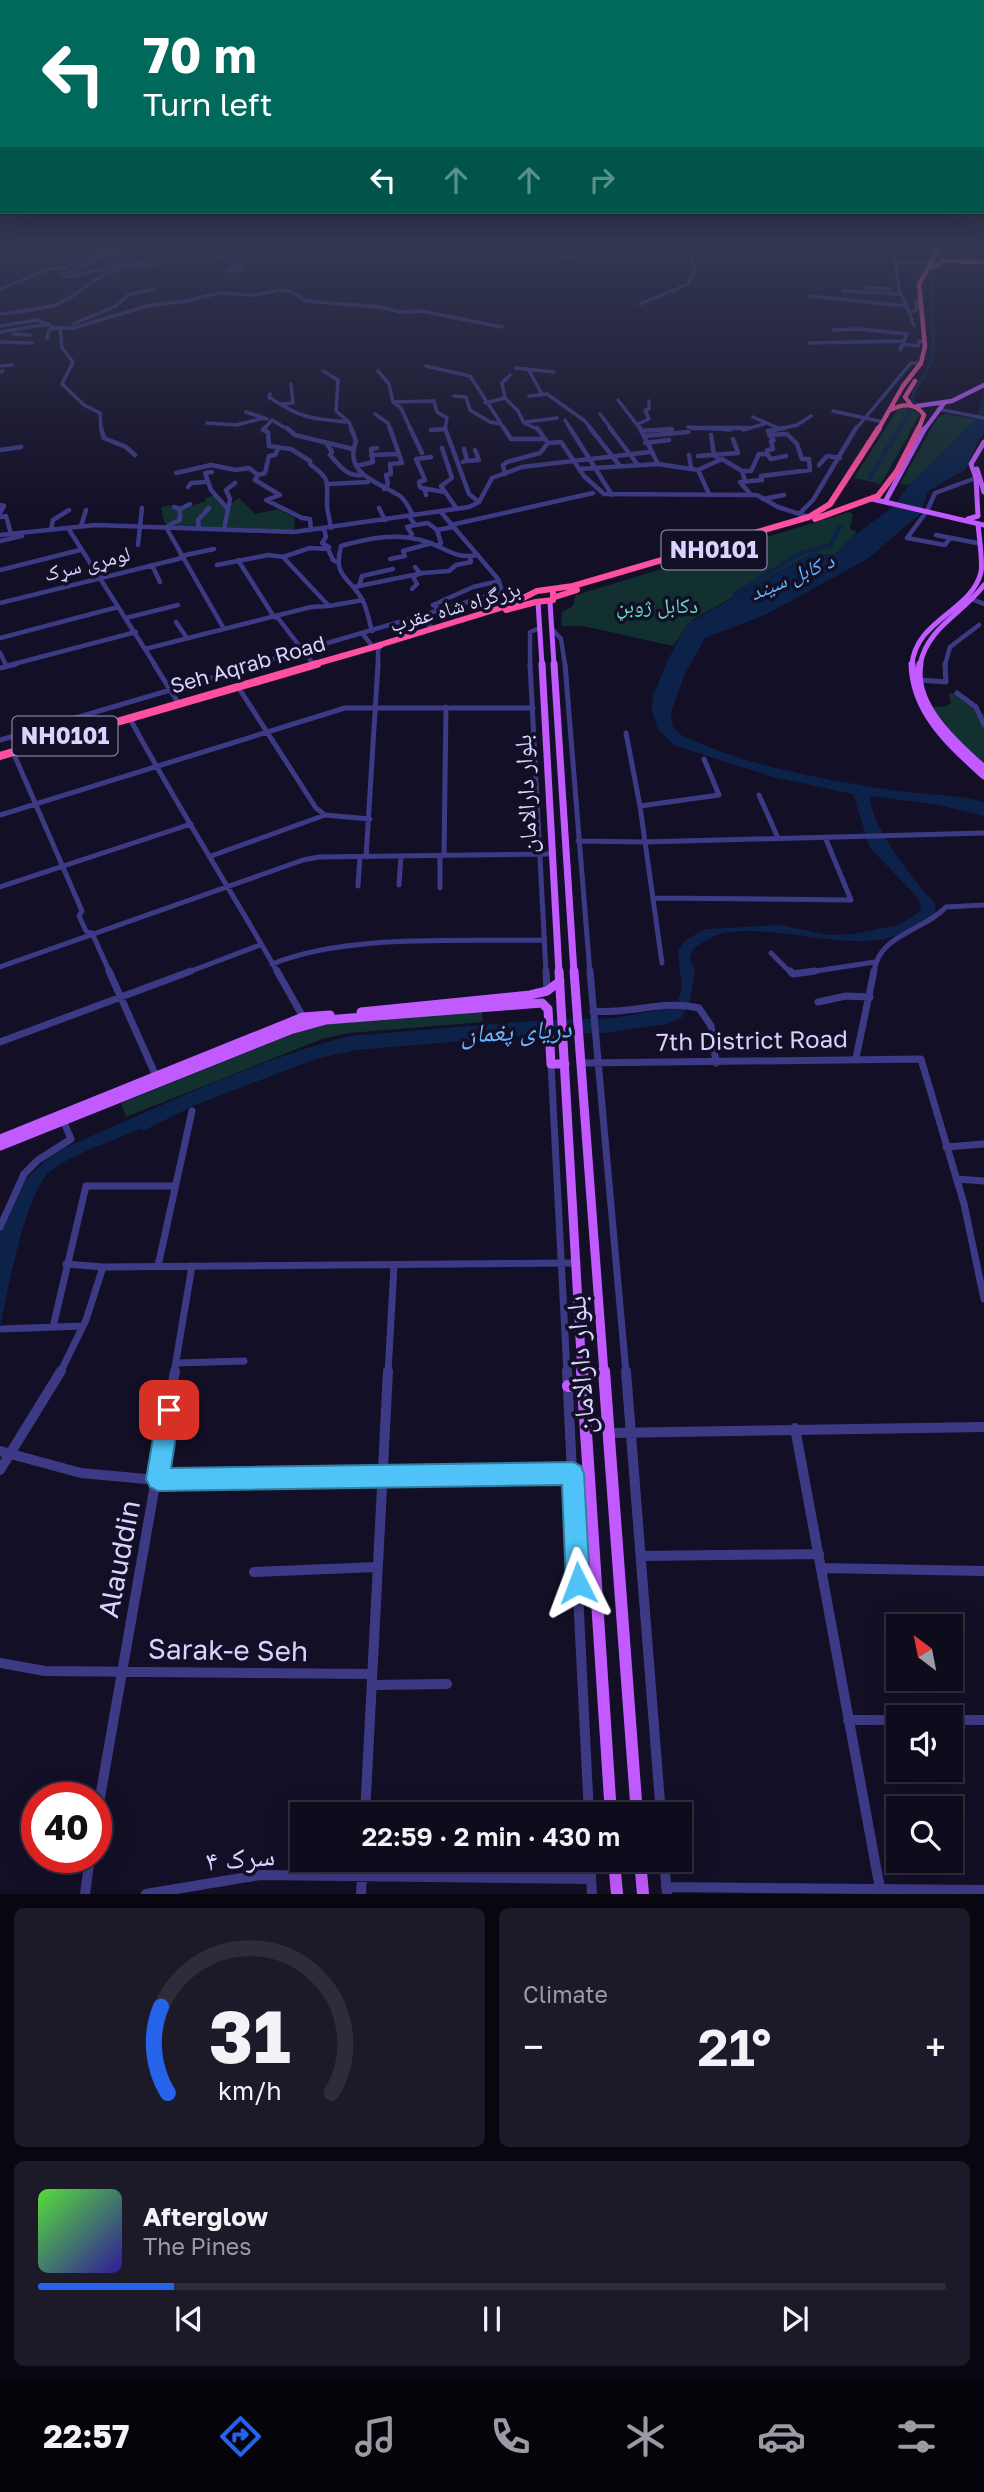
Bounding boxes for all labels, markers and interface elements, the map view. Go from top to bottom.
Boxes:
text: 70 m [143,25,257,84]
icon: left [28,28,119,119]
text: Turn left [143,85,272,123]
icon: left [364,161,402,199]
icon: ahead [437,161,475,199]
icon: ahead [510,161,548,199]
icon: right [583,161,621,199]
road number: NH0101 [662,530,766,570]
street label: لومړی سړک [41,540,133,587]
water label: د کابل سيند [746,547,838,606]
street label: بزرگراه شاه عقرب [386,575,523,637]
park label: دکابل ژوبڼ [616,592,698,621]
street label: Seh Aqrab Road [167,629,328,699]
road number: NH0101 [13,716,118,756]
street label: بلوار دارالامان [507,734,543,854]
water label: دریای پغمان [460,1012,573,1050]
street label: 7th District Road [656,1023,848,1056]
street label: بلوار دارالامان [558,1295,602,1435]
pin [139,1380,199,1440]
icon: arrive [150,1391,188,1429]
street label: Alauddin [91,1497,146,1621]
position arrow [541,1546,615,1620]
north arrow [886,1614,962,1690]
map controls [886,1614,963,1873]
street label: Sarak-e Seh [148,1632,308,1667]
button: sound [886,1705,963,1782]
speed limit sign: 40 [21,1782,112,1873]
button: search [886,1796,963,1873]
text: 22:59 · 2 min · 430 m [362,1821,620,1852]
street label: سرک ۴ [204,1838,276,1877]
text: Climate [523,1980,608,2008]
text: 31 [209,1993,290,2080]
text: 21° [698,2015,771,2077]
text: − [523,2024,544,2069]
text: + [925,2024,946,2069]
text: km/h [218,2075,281,2106]
text: Afterglow [143,2201,268,2232]
text: The Pines [143,2232,251,2260]
icon: previous [170,2300,208,2338]
icon: pause [473,2300,511,2338]
icon: next [776,2300,814,2338]
icon: directions [216,2412,265,2461]
icon: music [351,2412,400,2461]
icon: phone [486,2412,535,2461]
icon: climate [621,2412,670,2461]
icon: car [757,2412,806,2461]
icon: filters [892,2412,941,2461]
text: 22:57 [43,2417,129,2455]

